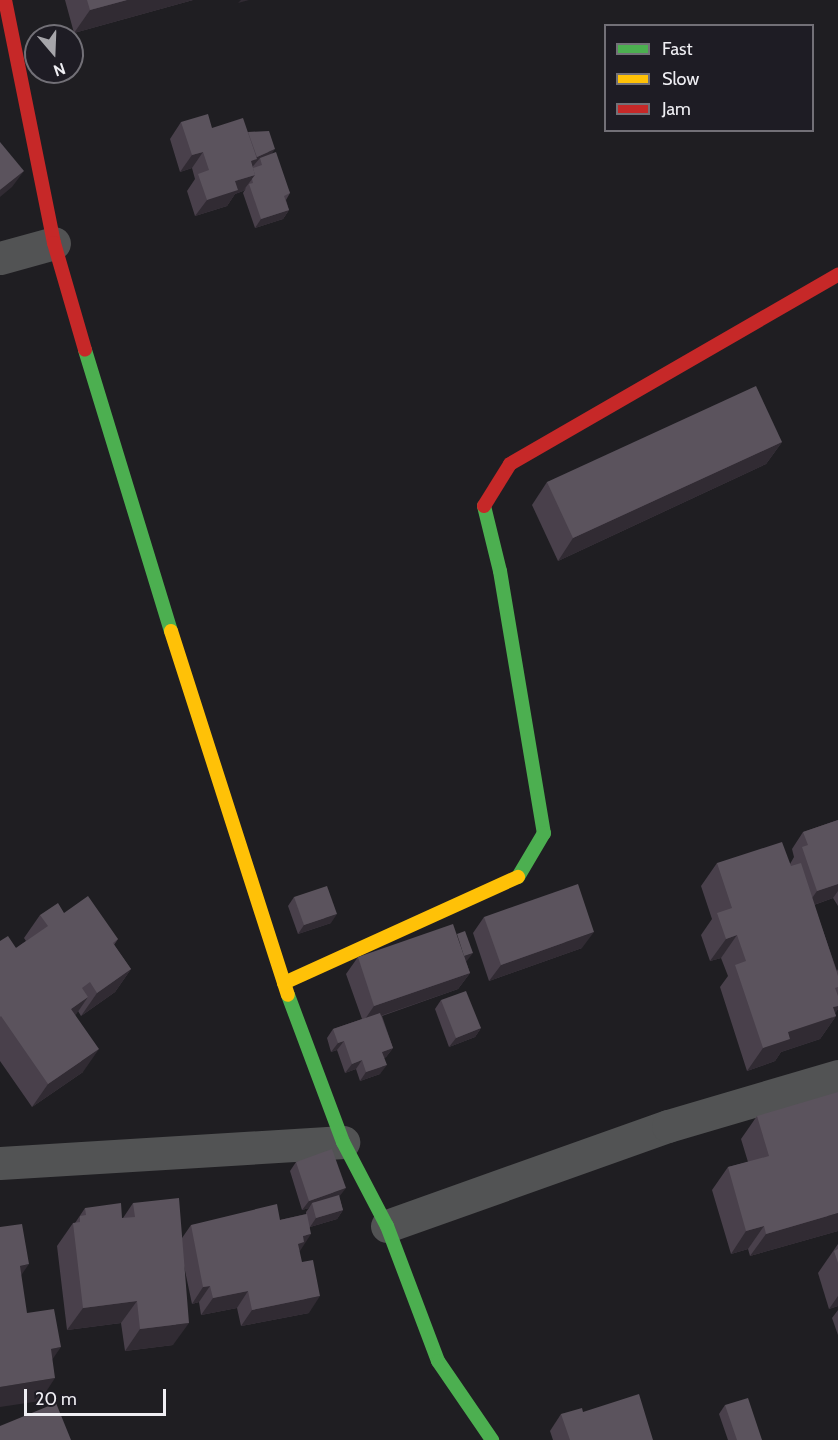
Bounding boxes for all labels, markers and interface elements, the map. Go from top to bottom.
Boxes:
north arrow [24,24,84,84]
legend [604,24,814,132]
text: Fast [662,38,693,60]
text: N [51,59,68,80]
text: Slow [662,68,699,90]
text: Jam [662,98,691,120]
scale bar [27,1377,170,1415]
text: 20 m [35,1388,77,1410]

